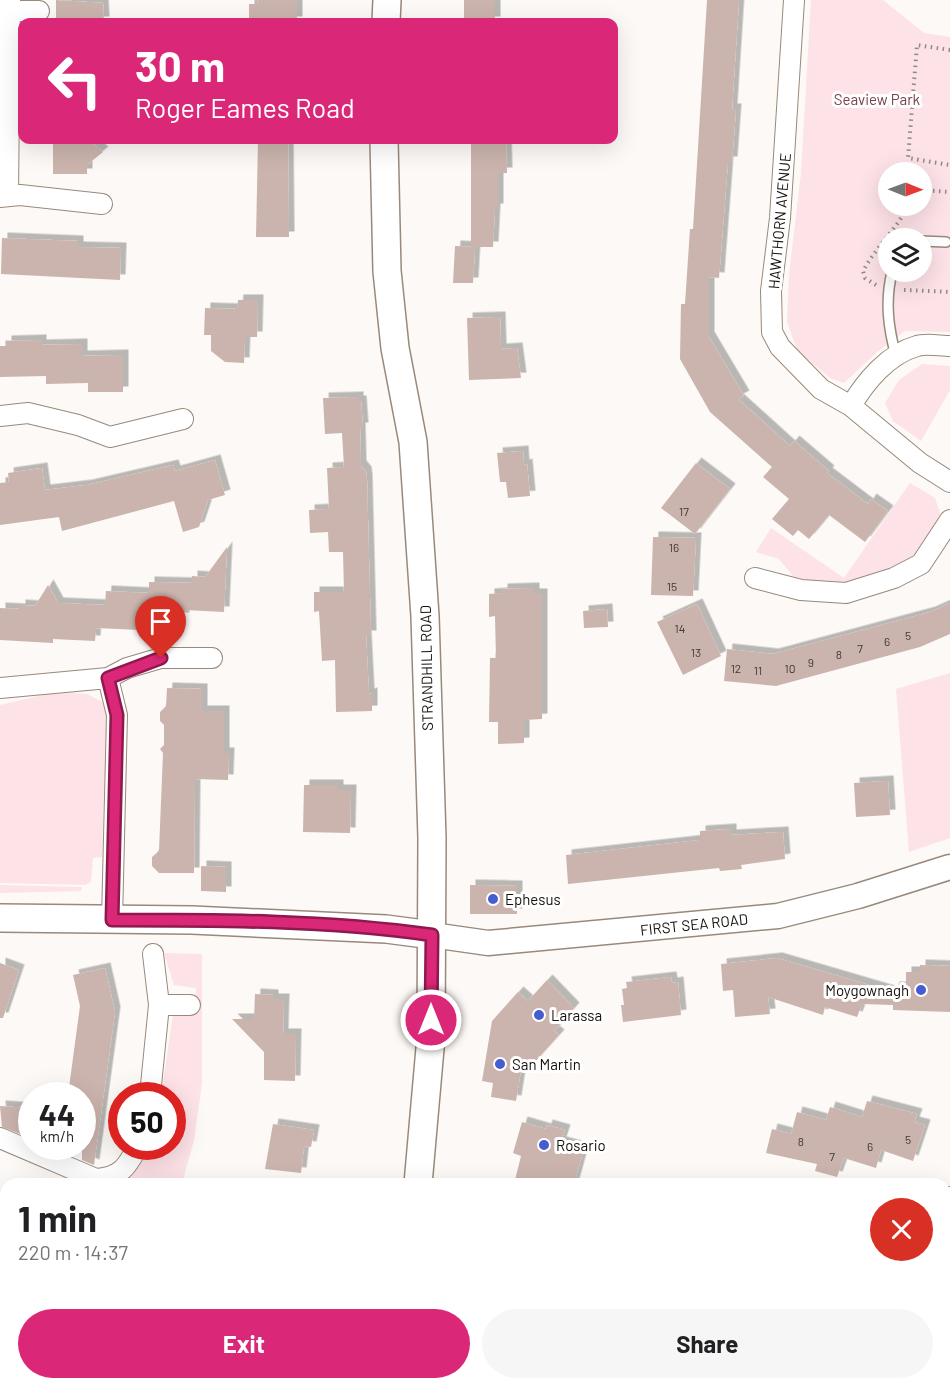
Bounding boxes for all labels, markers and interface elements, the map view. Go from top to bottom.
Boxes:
text: 30 m [135,40,225,90]
icon: left [36,42,114,120]
park label: Seaview Park [834,90,921,108]
text: Roger Eames Road [135,91,355,123]
street label: HAWTHORN AVENUE [764,152,794,290]
north arrow [878,162,932,216]
map controls [878,162,932,282]
button: layers [878,228,932,282]
house number: 17 [679,504,689,518]
house number: 16 [669,540,679,554]
house number: 15 [667,579,677,593]
pin [135,596,186,658]
icon: arrive [144,605,177,638]
street label: STRANDHILL ROAD [416,605,436,731]
house number: 14 [675,621,685,635]
house number: 5 [905,628,911,642]
house number: 6 [884,634,890,648]
house number: 7 [857,641,863,655]
house number: 13 [691,645,701,659]
house number: 8 [836,647,842,661]
house number: 9 [808,655,814,669]
house number: 12 [731,661,741,675]
house number: 10 [785,661,795,675]
house number: 11 [754,663,762,677]
place label: Ephesus [505,890,561,908]
marker: Ephesus [486,892,500,906]
street label: FIRST SEA ROAD [639,909,749,939]
place label: Moygownagh [825,981,909,999]
marker: Moygownagh [914,983,928,997]
position arrow [399,988,463,1052]
place label: Larassa [551,1006,602,1024]
marker: Larassa [532,1008,546,1022]
place label: San Martin [512,1055,581,1073]
marker: San Martin [493,1057,507,1071]
speed limit sign: 50 [108,1082,186,1160]
text: 44 [39,1096,75,1132]
text: km/h [40,1127,74,1145]
house number: 5 [905,1132,911,1146]
house number: 8 [798,1134,804,1148]
place label: Rosario [556,1136,606,1154]
marker: Rosario [537,1138,551,1152]
house number: 6 [867,1139,873,1153]
house number: 7 [829,1149,835,1163]
text: 1 min [18,1196,97,1239]
button: close [870,1198,933,1261]
text: 220 m · 14:37 [18,1240,128,1264]
button: Exit [18,1309,470,1378]
button: Share [482,1309,933,1378]

